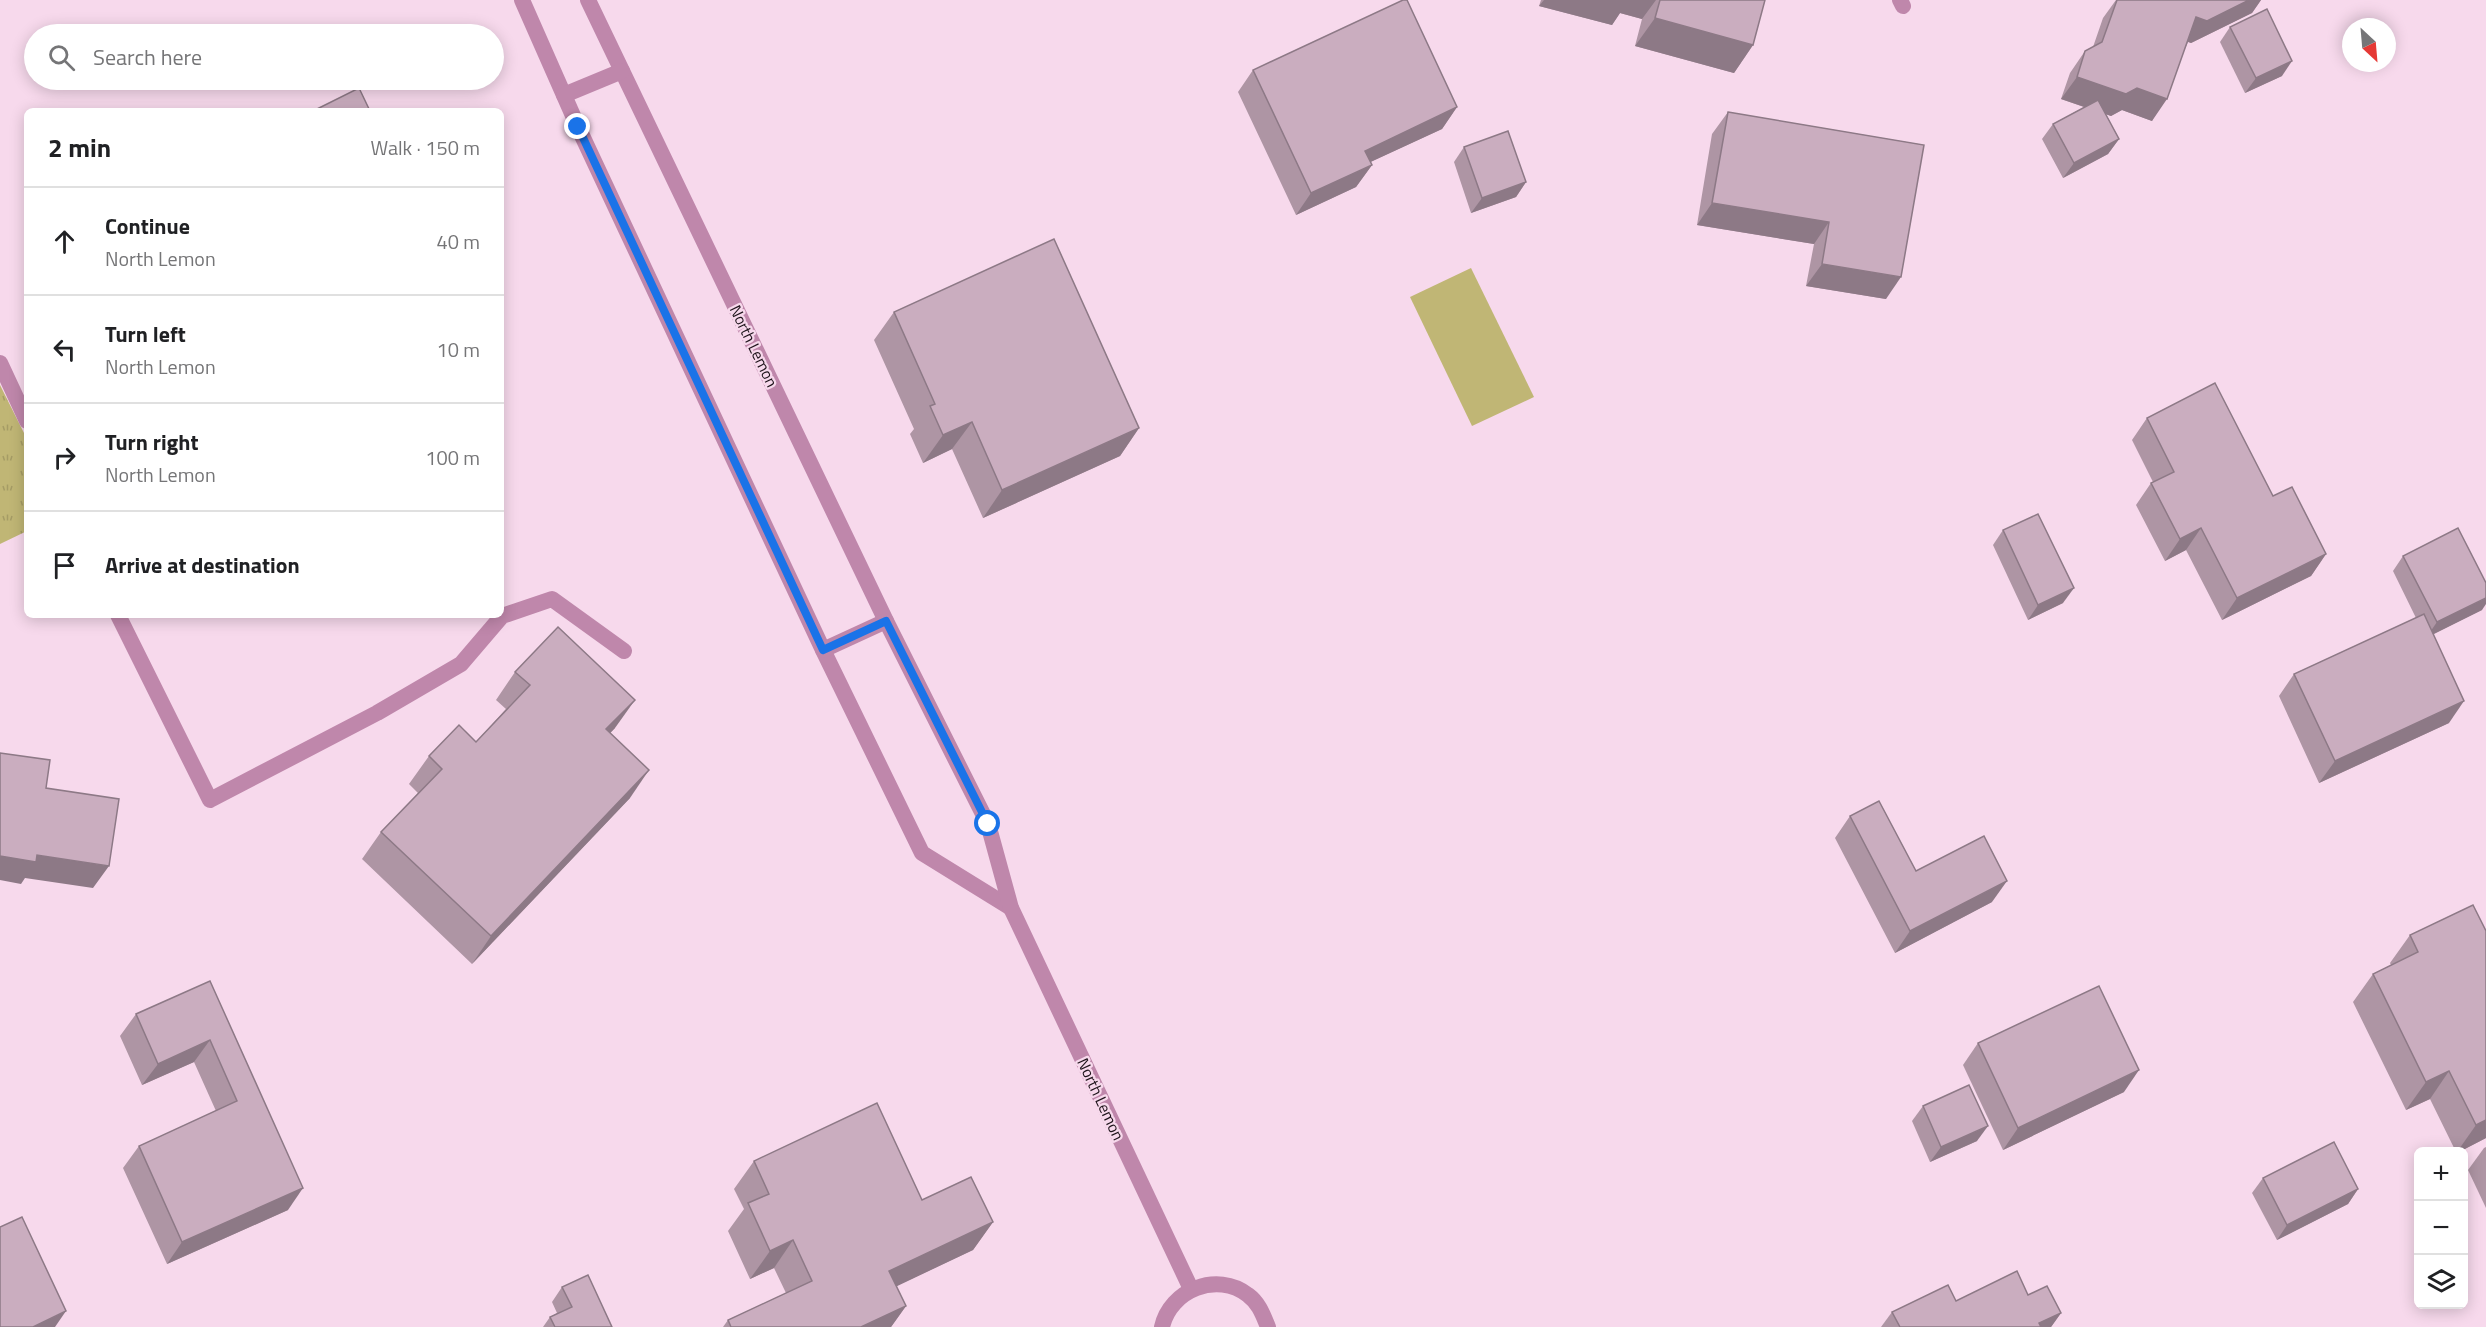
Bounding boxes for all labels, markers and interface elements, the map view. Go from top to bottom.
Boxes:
north arrow [2342,18,2396,72]
search box [24,24,504,90]
text: Search here [93,40,202,74]
icon: search [45,41,78,74]
route end [564,113,590,139]
text: 2 min [48,128,111,167]
text: Walk · 150 m [371,132,480,163]
text: Continue [105,209,190,243]
icon: ahead [48,225,81,258]
text: 40 m [436,226,480,257]
text: North Lemon [105,243,216,274]
street label: North Lemon [724,301,784,391]
text: Turn left [105,317,186,351]
icon: left [48,333,81,366]
text: 10 m [436,334,480,365]
text: North Lemon [105,351,216,382]
text: Turn right [105,425,199,459]
icon: right [48,441,81,474]
text: 100 m [425,442,480,473]
text: North Lemon [105,459,216,490]
text: Arrive at destination [105,548,300,582]
icon: arrive [48,549,81,582]
route start [974,810,1000,836]
street label: North Lemon [1071,1054,1131,1144]
map controls [2414,1147,2468,1309]
button: + [2414,1147,2468,1201]
button: − [2414,1201,2468,1255]
button: layers [2414,1255,2468,1309]

